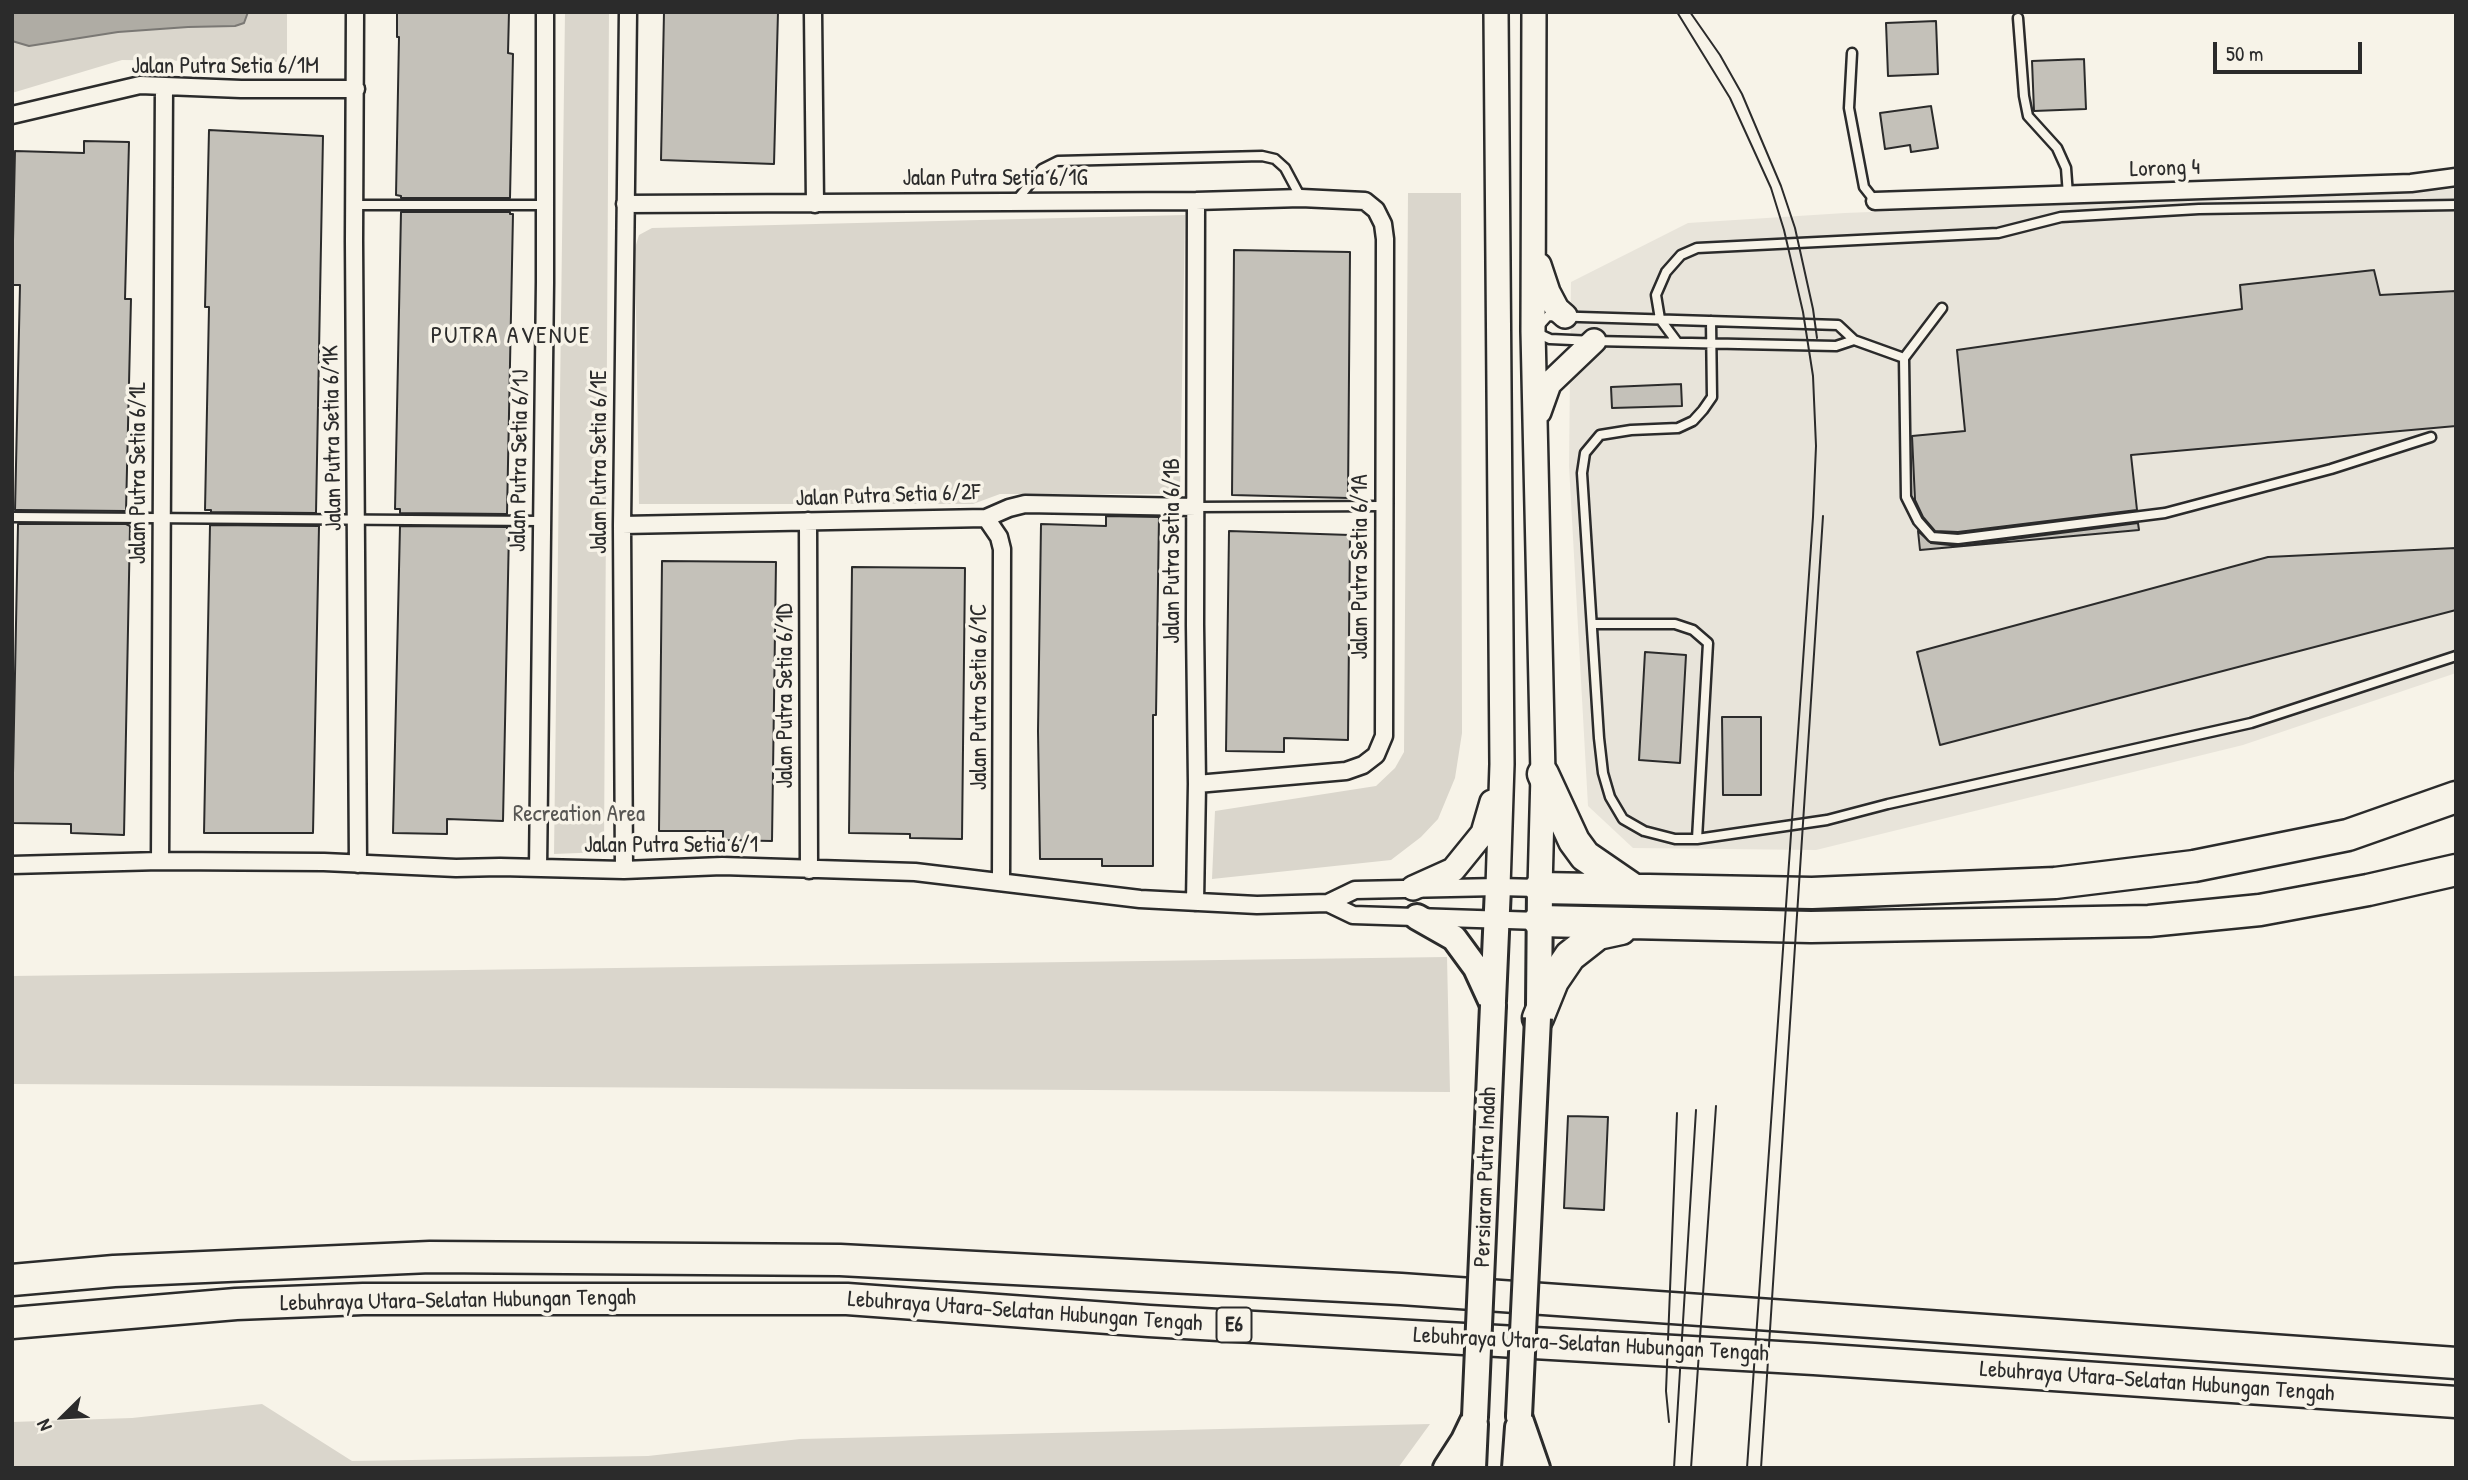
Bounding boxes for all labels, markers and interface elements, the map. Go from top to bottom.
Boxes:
scale bar [2216,28,2365,72]
text: 50 m [2226,39,2263,68]
street label: Jalan Putra Setia 6/1M [131,53,319,81]
street label: Lorong 4 [2129,154,2201,184]
street label: Jalan Putra Setia 6/1G [902,165,1088,193]
district label: PUTRA AVENUE [432,323,590,351]
street label: Jalan Putra Setia 6/1K [318,345,348,531]
street label: Jalan Putra Setia 6/1J [505,370,535,552]
street label: Jalan Putra Setia 6/1E [586,370,614,554]
street label: Jalan Putra Setia 6/1L [125,382,153,564]
street label: Jalan Putra Setia 6/1B [1159,458,1187,644]
street label: Jalan Putra Setia 6/1A [1347,474,1375,660]
street label: Jalan Putra Setia 6/2F [795,479,981,513]
street label: Jalan Putra Setia 6/1D [772,604,800,788]
street label: Jalan Putra Setia 6/1C [966,604,994,790]
park label: Recreation Area [513,801,645,829]
street label: Jalan Putra Setia 6/1 [584,832,758,860]
street label: Persiaran Putra Indah [1469,1086,1503,1268]
street label: Lebuhraya Utara–Selatan Hubungan Tengah [280,1284,636,1318]
street label: Lebuhraya Utara–Selatan Hubungan Tengah [847,1286,1203,1338]
road number: E6 [1216,1308,1252,1342]
street label: Lebuhraya Utara–Selatan Hubungan Tengah [1413,1322,1769,1368]
street label: Lebuhraya Utara–Selatan Hubungan Tengah [1979,1356,2335,1408]
north arrow [28,1382,98,1452]
text: N [30,1416,58,1435]

